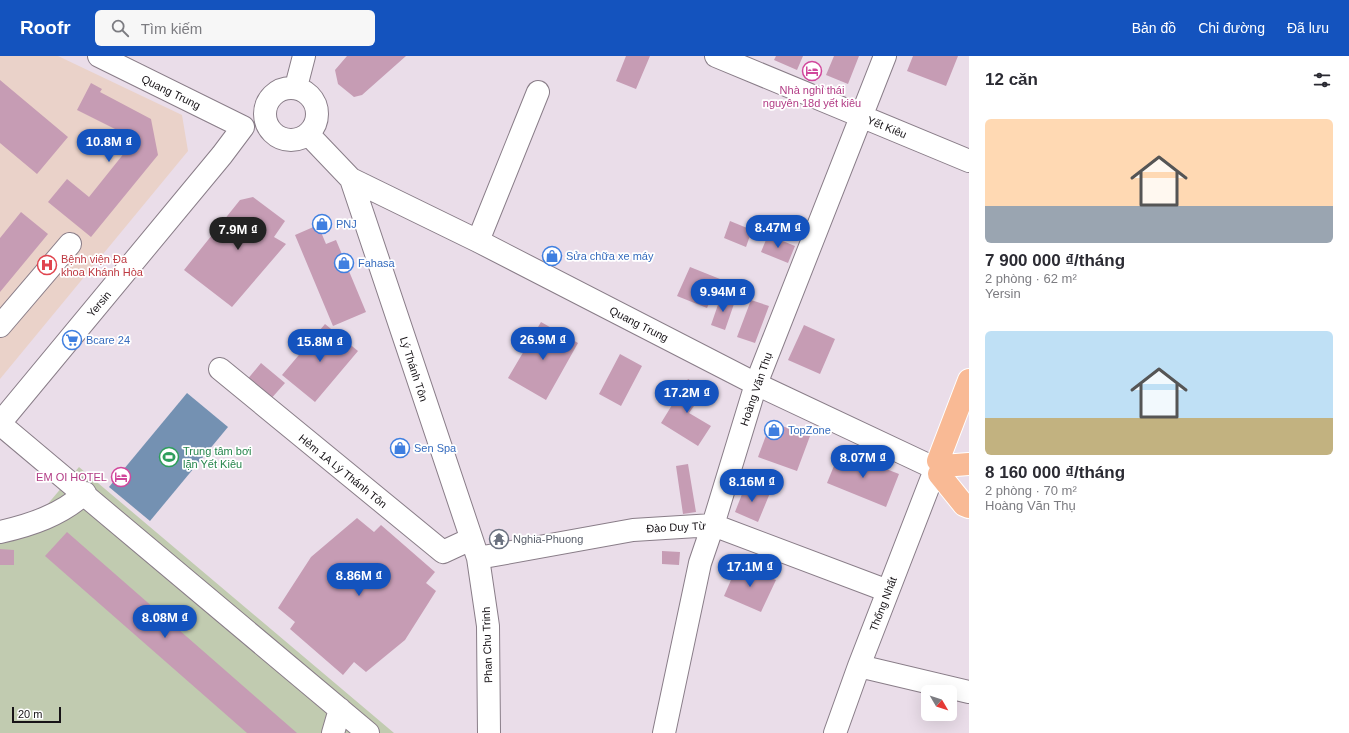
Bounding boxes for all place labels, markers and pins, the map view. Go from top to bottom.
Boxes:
hotel icon: Nhà nghỉ thái nguyên 18d yết kiêu [801,60,823,82]
place label: Nhà nghỉ thái nguyên 18d yết kiêu [763,84,861,109]
pin: 10.8M ₫ [72,129,146,163]
shop icon: PNJ [311,213,333,235]
pin: 8.47M ₫ [741,215,815,249]
pin: 7.9M ₫ [205,217,271,251]
place label: PNJ [336,218,357,230]
shop icon: Sửa chữa xe máy [541,245,563,267]
place label: Sửa chữa xe máy [566,250,654,262]
shop icon: Fahasa [333,252,355,274]
place label: Bệnh viện Đa khoa Khánh Hòa [61,253,144,278]
hospital icon: Bệnh viện Đa khoa Khánh Hòa [36,254,58,276]
place label: Fahasa [358,257,396,269]
pin: 9.94M ₫ [686,279,760,313]
pin: 26.9M ₫ [506,327,580,361]
supermarket icon: Bcare 24 [61,329,83,351]
pin: 15.8M ₫ [283,329,357,363]
place label: Bcare 24 [86,334,130,346]
pin: 17.2M ₫ [650,380,724,414]
shop icon: TopZone [763,419,785,441]
place label: TopZone [788,424,831,436]
shop icon: Sen Spa [389,437,411,459]
place label: Sen Spa [414,442,457,454]
place label: Trung tâm bơi lặn Yết Kiêu [183,445,252,470]
pin: 8.07M ₫ [826,445,900,479]
sports icon: Trung tâm bơi lặn Yết Kiêu [158,446,180,468]
hotel icon: EM OI HOTEL [110,466,132,488]
pin: 8.16M ₫ [715,469,789,503]
place label: EM OI HOTEL [36,471,107,483]
temple icon: Nghia-Phuong [488,528,510,550]
place label: Nghia-Phuong [513,533,583,545]
pin: 17.1M ₫ [713,554,787,588]
pin: 8.86M ₫ [322,563,396,597]
pin: 8.08M ₫ [128,605,202,639]

